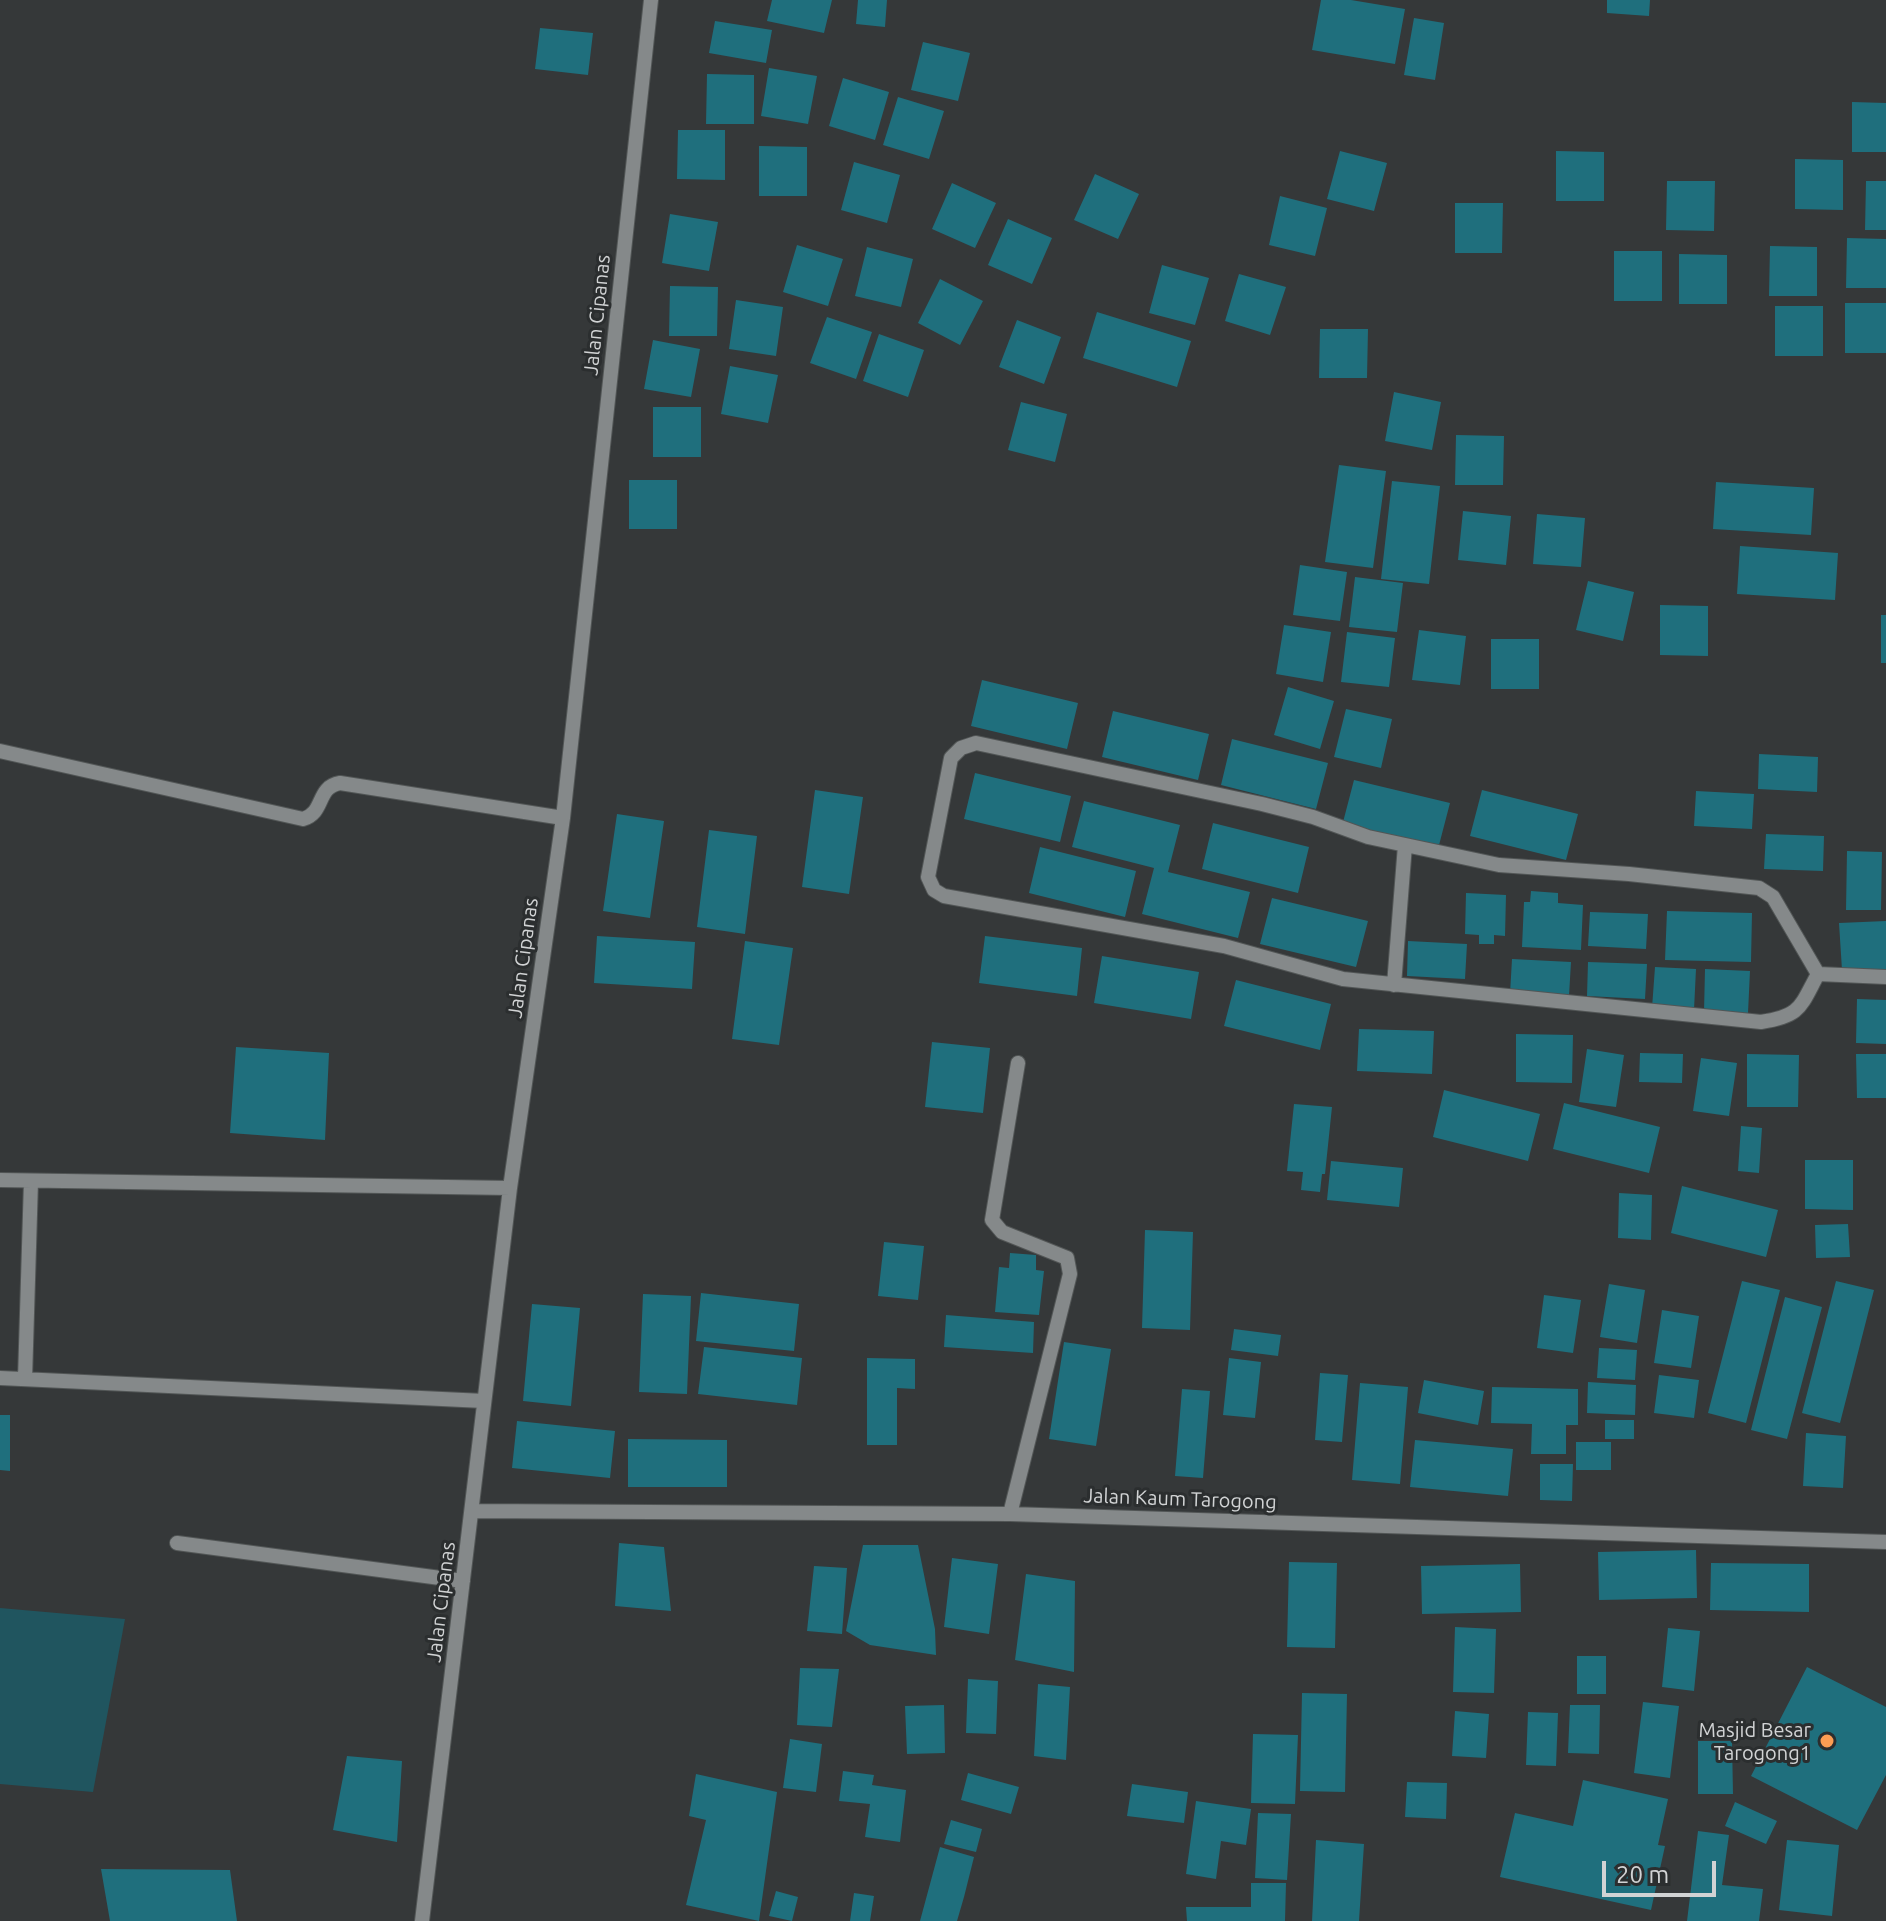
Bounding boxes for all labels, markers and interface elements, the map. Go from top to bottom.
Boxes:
street label: Jalan Cipanas [579,253,615,377]
street label: Jalan Cipanas [503,896,543,1020]
street label: Jalan Kaum Tarogong [1083,1484,1277,1514]
street label: Jalan Cipanas [422,1540,460,1664]
place label: Masjid Besar Tarogong1 [1698,1718,1811,1765]
marker: Masjid Besar Tarogong1 [1818,1732,1836,1750]
scale bar [1606,1845,1720,1895]
text: 20 m [1616,1861,1669,1888]

